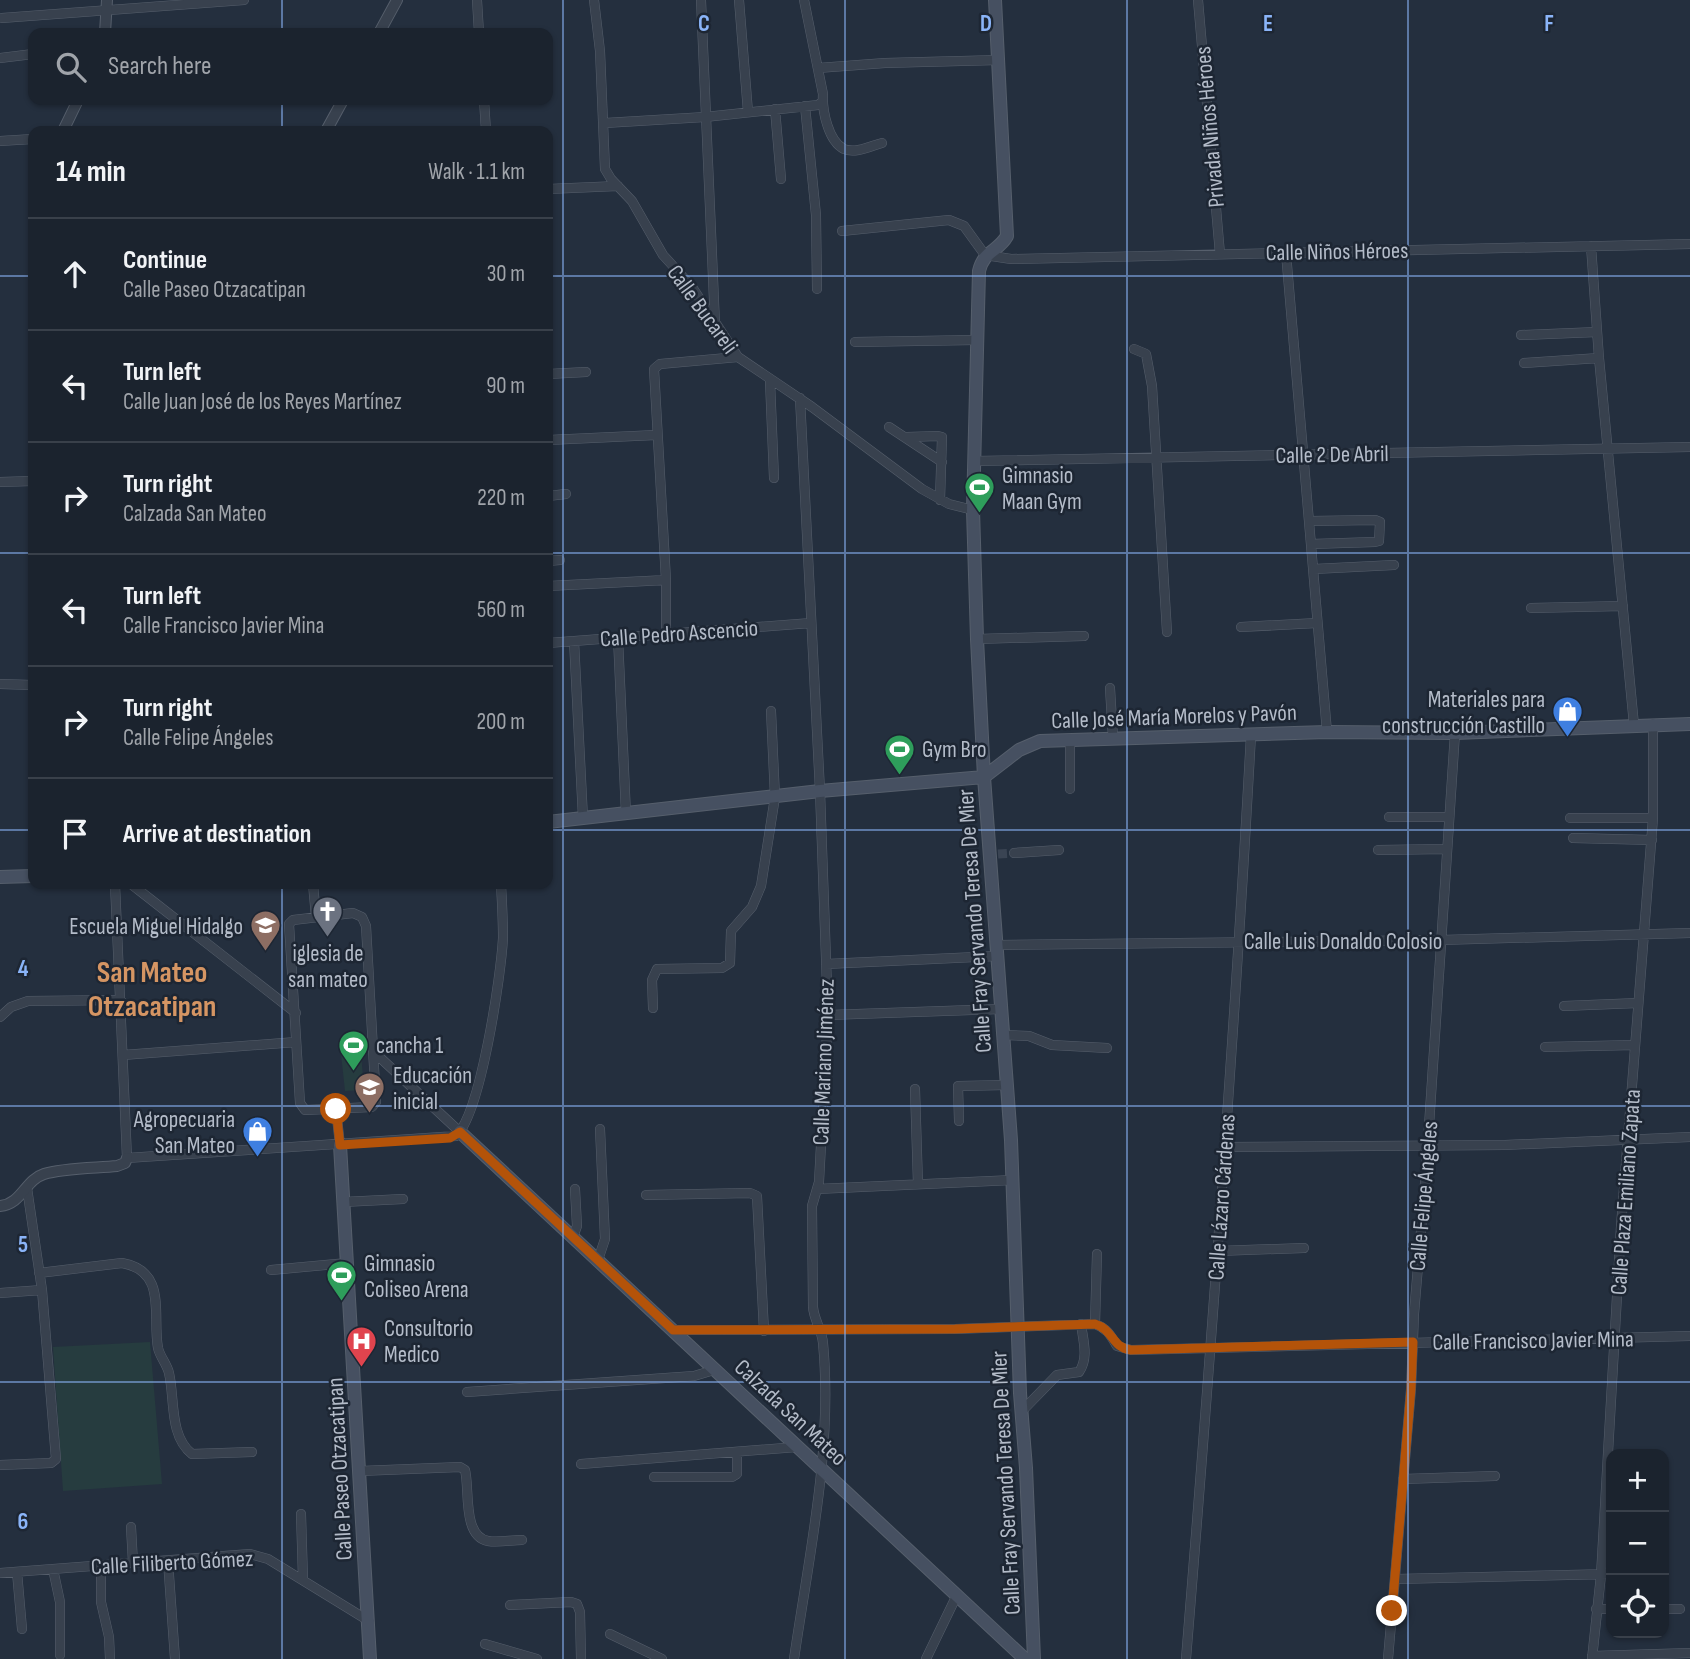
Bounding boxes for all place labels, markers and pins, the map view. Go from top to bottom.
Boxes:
place label: Gimnasio Maan Gym [1002,462,1082,516]
sports icon: Gimnasio Maan Gym [962,471,996,515]
place label: Materiales para construcción Castillo [1382,686,1545,740]
shop icon: Materiales para construcción Castillo [1551,695,1585,739]
sports icon: Gym Bro [882,732,916,776]
place label: Gym Bro [922,736,986,764]
church icon: iglesia de san mateo [311,895,345,939]
school or university icon: Escuela Miguel Hidalgo [249,909,283,953]
place label: Escuela Miguel Hidalgo [69,913,243,941]
place label: iglesia de san mateo [288,940,368,994]
sports icon: cancha 1 [336,1028,370,1072]
place label: cancha 1 [376,1032,443,1060]
place label: Educación inicial [393,1062,472,1116]
school or university icon: Educación inicial [353,1071,387,1115]
place label: Agropecuaria San Mateo [133,1106,235,1160]
shop icon: Agropecuaria San Mateo [241,1115,275,1159]
place label: Gimnasio Coliseo Arena [364,1250,469,1304]
sports icon: Gimnasio Coliseo Arena [324,1259,358,1303]
place label: Consultorio Medico [384,1315,473,1369]
hospital icon: Consultorio Medico [344,1324,378,1368]

